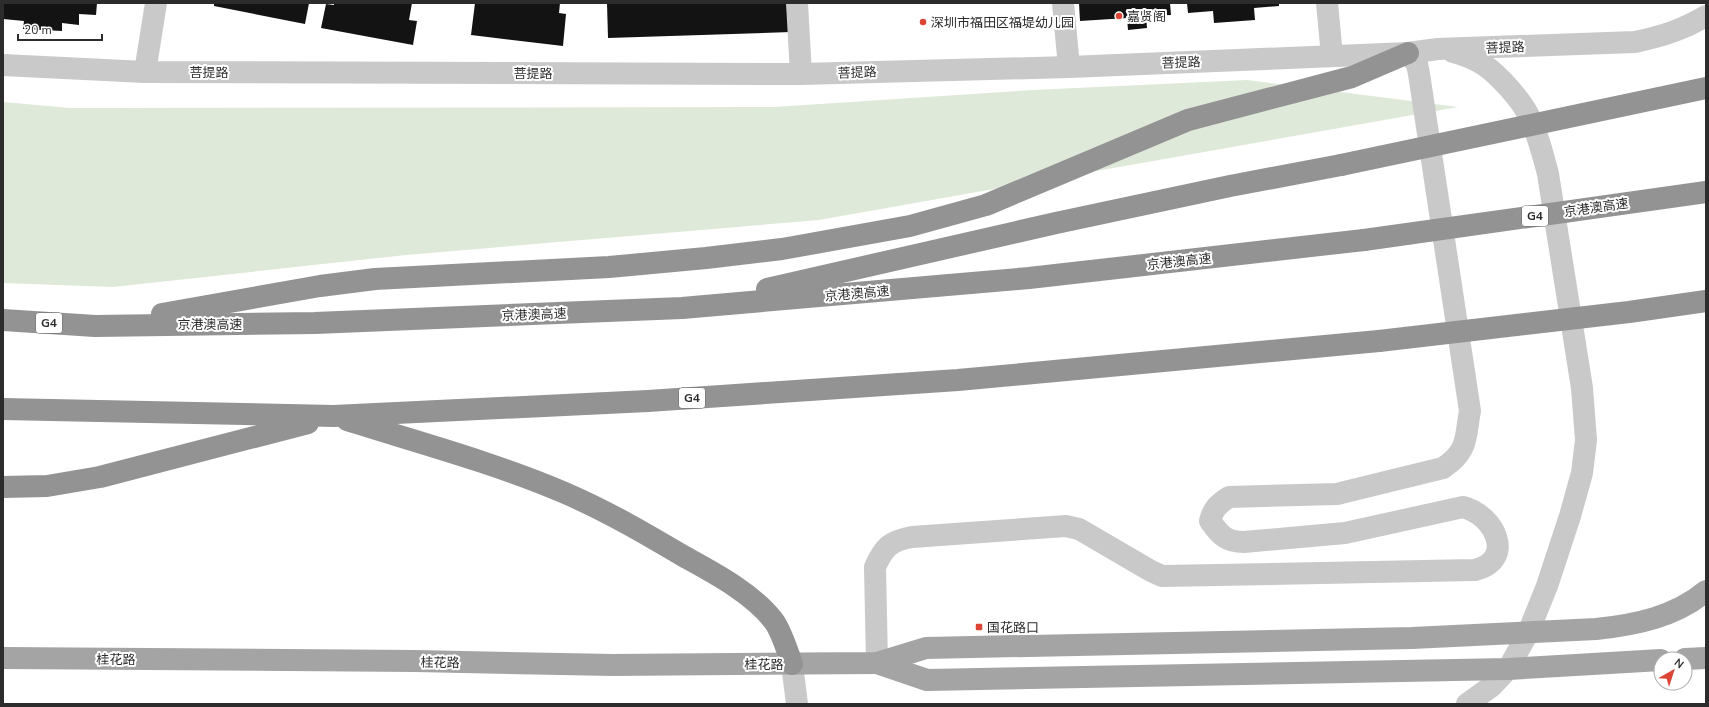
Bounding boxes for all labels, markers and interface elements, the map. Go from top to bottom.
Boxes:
place label: 嘉贤阁 [1127,8,1166,26]
marker: 嘉贤阁 [1114,11,1124,21]
place label: 深圳市福田区福堤幼儿园 [931,14,1074,32]
scale bar [18,16,102,42]
marker: 深圳市福田区福堤幼儿园 [918,17,928,27]
text: 20 m [24,22,52,38]
street label: 菩提路 [1485,38,1525,58]
street label: 菩提路 [1161,53,1201,73]
street label: 菩提路 [837,63,877,83]
street label: 菩提路 [189,64,229,82]
street label: 菩提路 [513,65,553,83]
street label: 京港澳高速 [1563,195,1630,221]
road number: G4 [1522,206,1548,226]
street label: 京港澳高速 [1146,250,1212,274]
street label: 京港澳高速 [824,282,890,306]
street label: 京港澳高速 [501,305,567,325]
road number: G4 [36,313,62,333]
street label: 京港澳高速 [177,316,243,334]
road number: G4 [679,388,705,408]
place label: 国花路口 [987,619,1039,637]
marker: 国花路口 [974,622,984,632]
street label: 桂花路 [96,651,136,669]
north arrow [1653,651,1693,691]
street label: 桂花路 [420,654,460,672]
text: N [1671,655,1687,672]
street label: 桂花路 [744,656,784,674]

